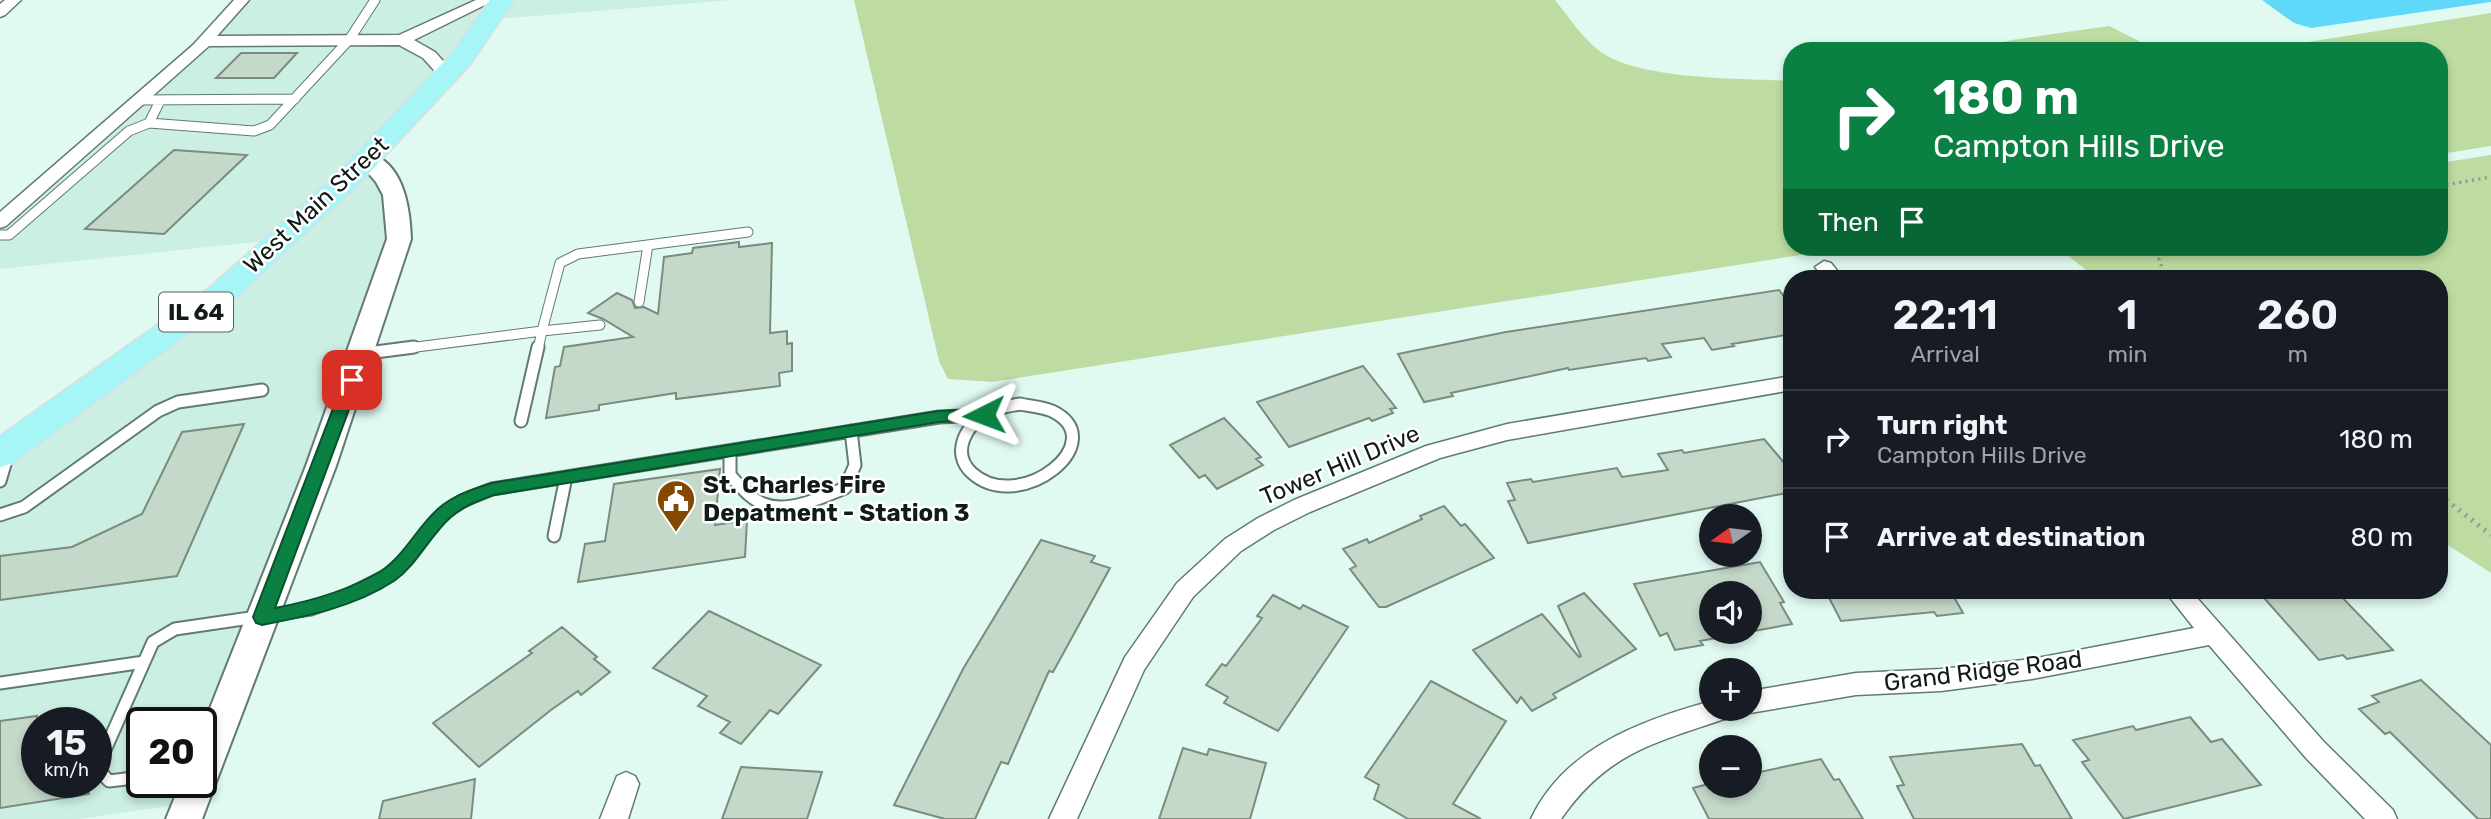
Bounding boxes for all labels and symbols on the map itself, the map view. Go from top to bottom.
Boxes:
street label: West Main Street [238,131,394,279]
road number: IL 64 [159,292,233,332]
pin [322,350,382,410]
position arrow [947,378,1021,452]
street label: Tower Hill Drive [1256,419,1424,511]
place label: St. Charles Fire Depatment - Station 3 [703,471,970,527]
public building icon: St. Charles Fire Depatment - Station 3 [655,478,697,533]
north arrow [1699,504,1762,567]
street label: Grand Ridge Road [1882,645,2084,697]
speed limit sign: 20 [126,707,217,798]

